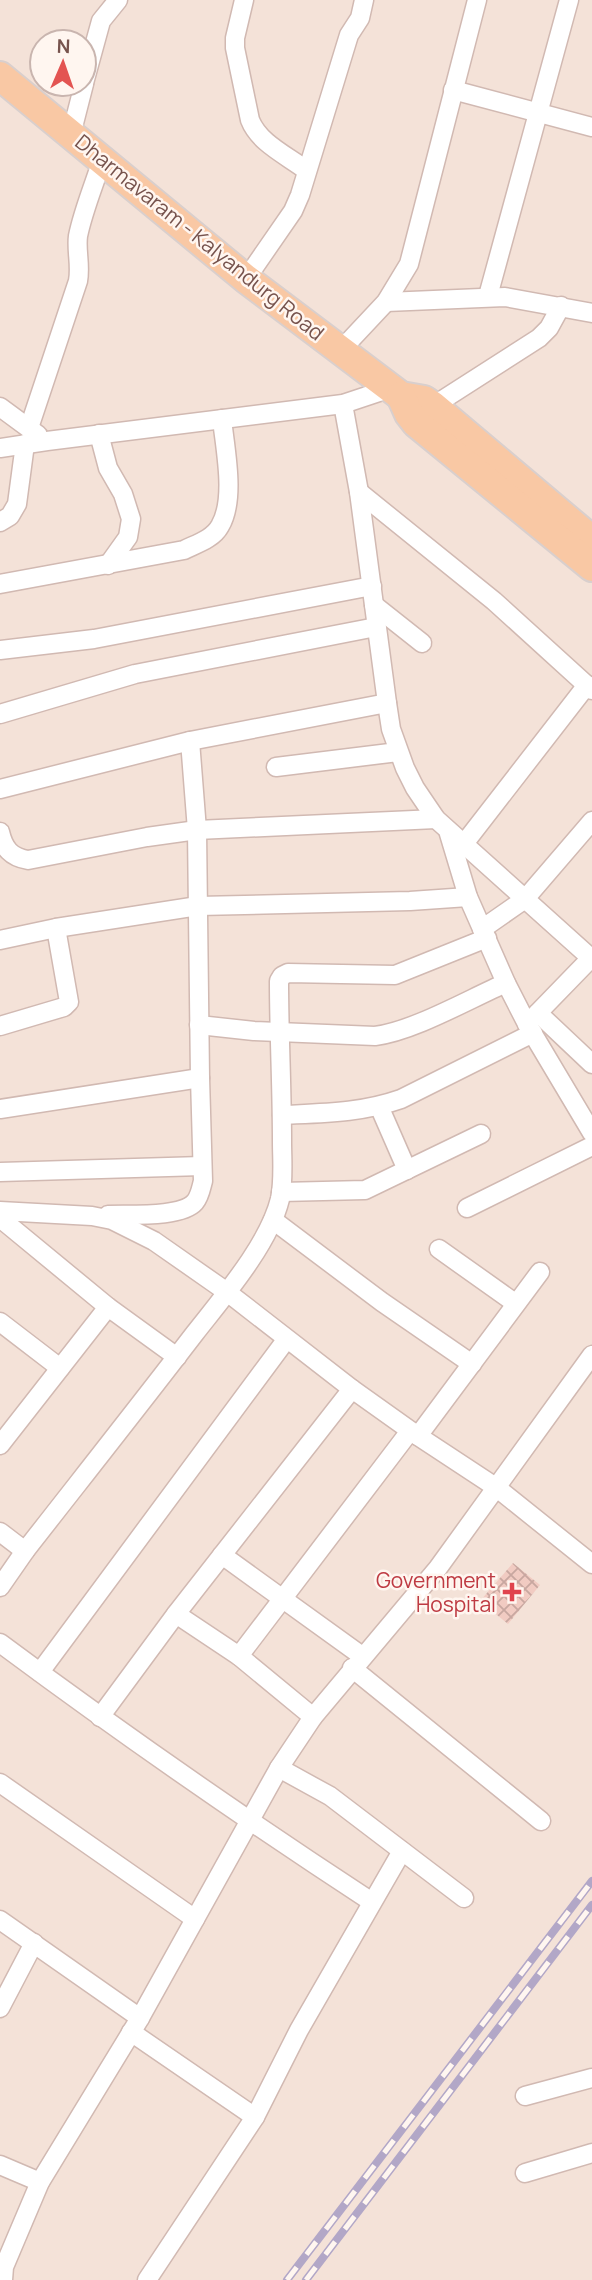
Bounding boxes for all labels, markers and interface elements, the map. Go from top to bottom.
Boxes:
north arrow [28,28,98,98]
text: N [56,33,71,59]
street label: Dharmavaram - Kalyandurg Road [70,128,330,346]
place label: Government Hospital [376,1566,496,1618]
marker: Government Hospital [502,1582,522,1602]

